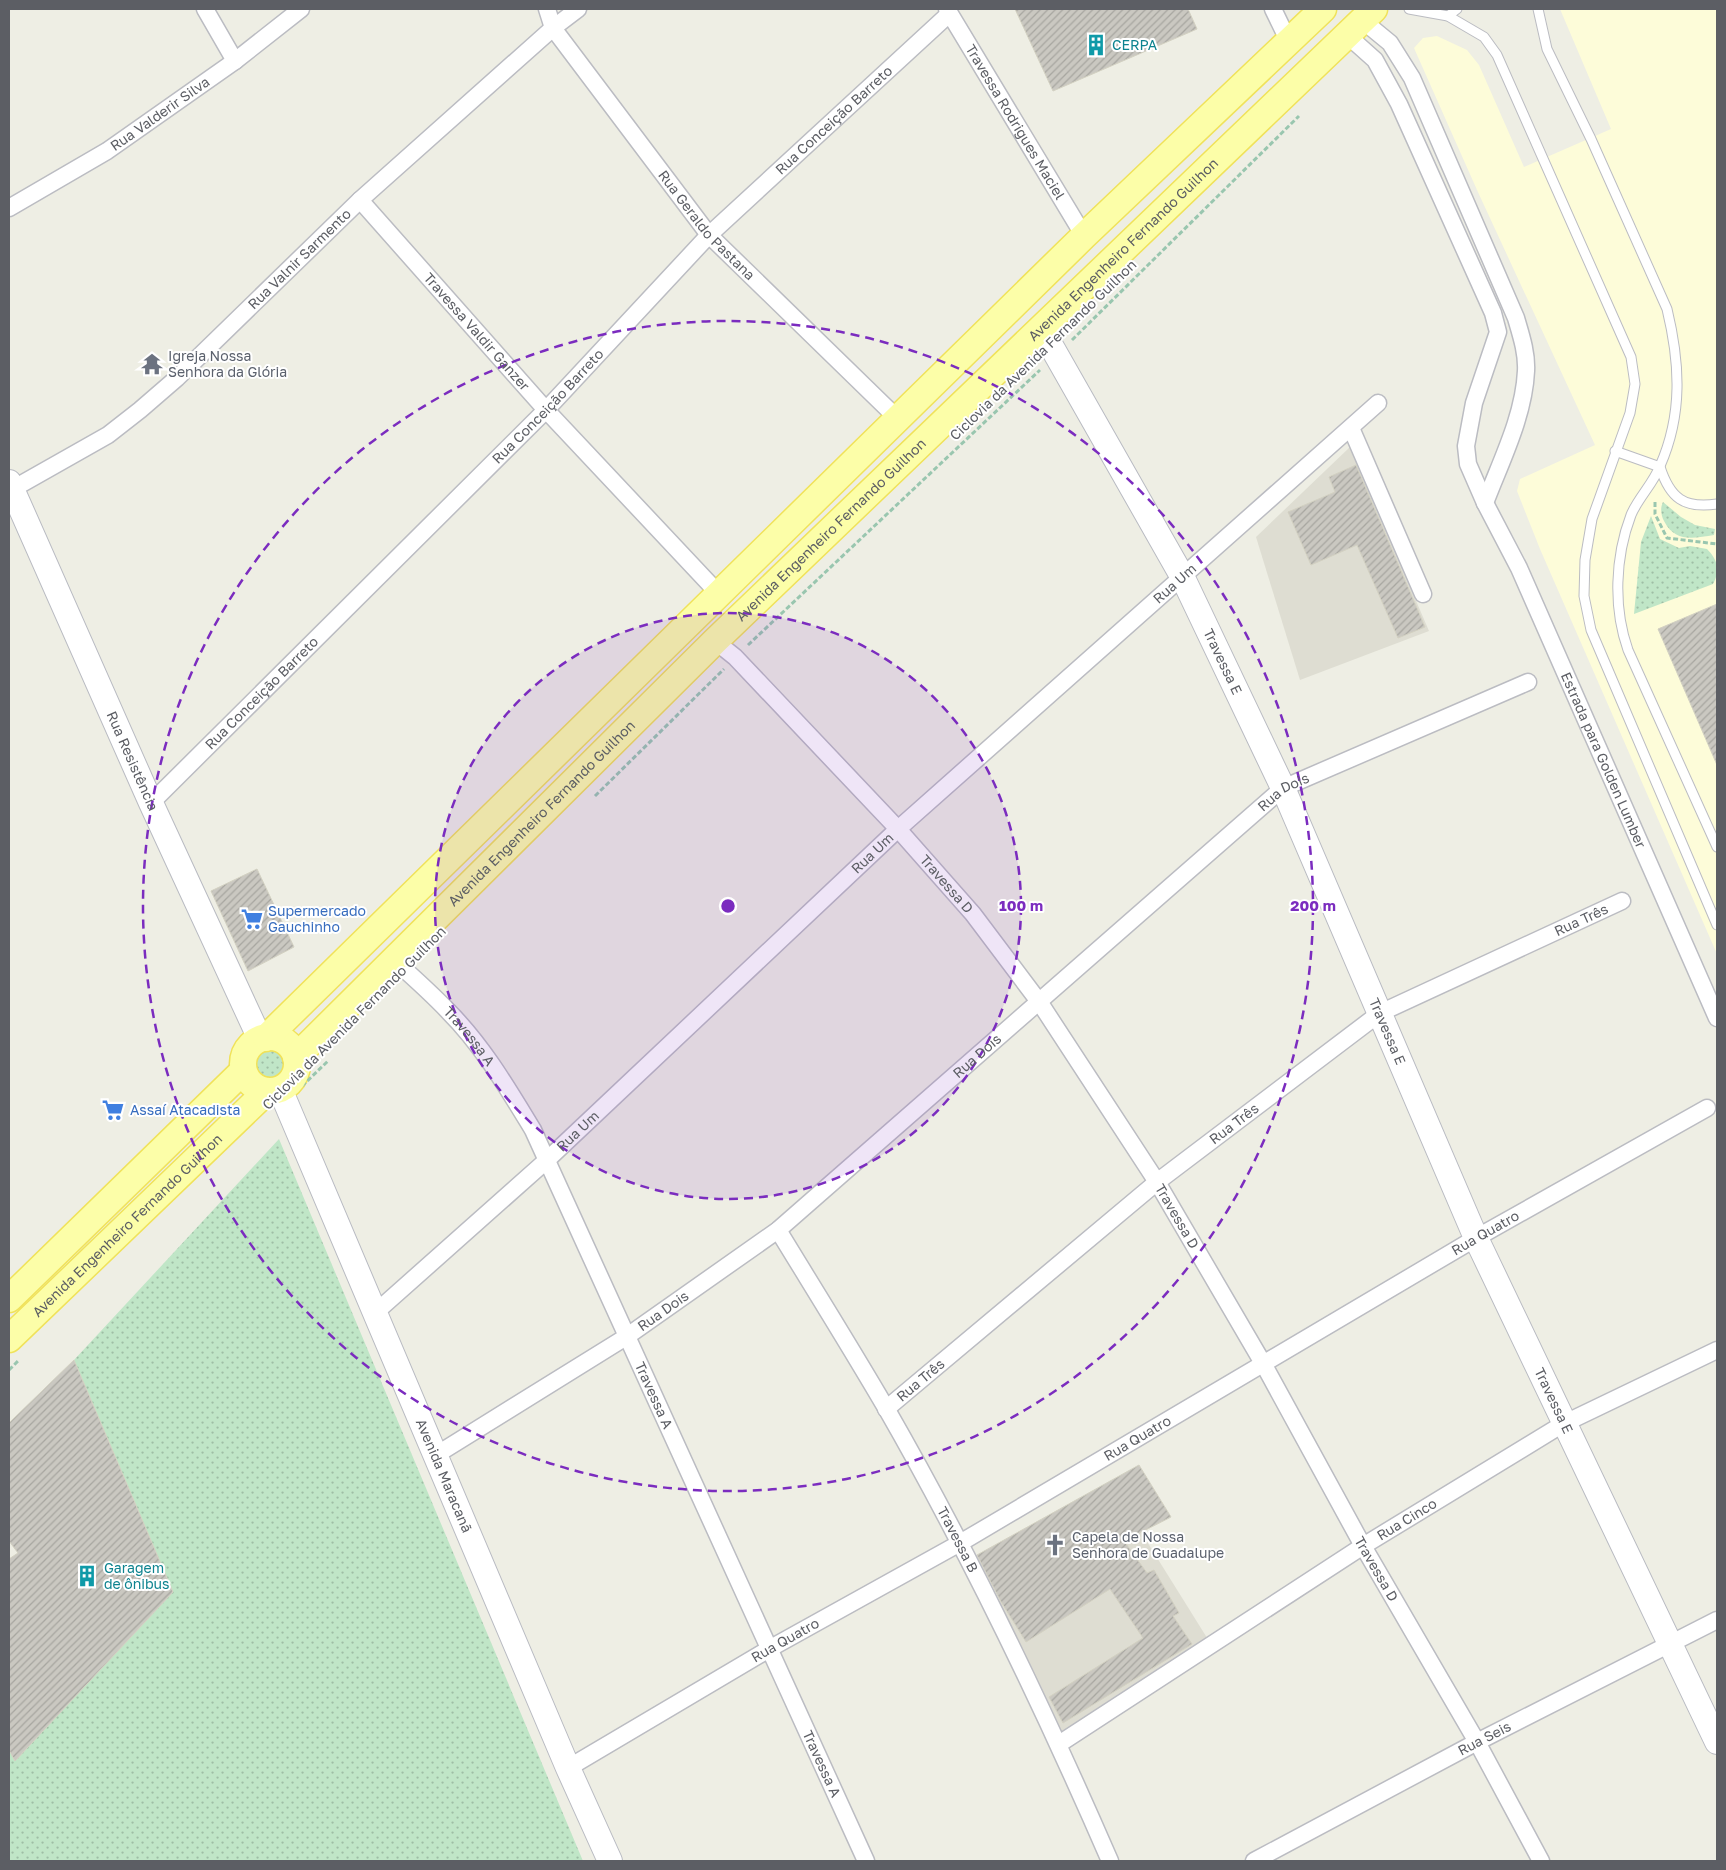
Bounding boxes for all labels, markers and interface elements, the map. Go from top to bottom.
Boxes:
building icon: CERPA [1083,32,1109,58]
place label: CERPA [1112,36,1158,53]
street label: Travessa Rodrigues Maciel [962,41,1069,202]
street label: Rua Conceição Barreto [771,62,895,178]
street label: Rua Valderir Silva [107,73,212,154]
street label: Avenida Engenheiro Fernando Guilhon [1024,154,1221,344]
street label: Rua Geraldo Pastana [655,166,759,283]
street label: Rua Valnir Sarmento [244,205,354,312]
street label: Ciclovia da Avenida Fernando Guilhon [946,256,1139,443]
street label: Travessa Valdir Ganzer [420,269,534,394]
street label: Rua Conceição Barreto [488,345,607,467]
place label: Igreja Nossa Senhora da Glória [168,347,287,380]
temple icon: Igreja Nossa Senhora da Glória [139,351,165,377]
street label: Avenida Engenheiro Fernando Guilhon [732,435,929,624]
street label: Rua Um [1149,560,1199,607]
street label: Travessa E [1200,626,1246,697]
street label: Rua Conceição Barreto [201,633,321,753]
street label: Estrada para Golden Lumber [1558,669,1650,851]
street label: Rua Resistência [103,708,162,813]
street label: Avenida Engenheiro Fernando Guilhon [444,716,638,909]
street label: Rua Dois [1254,769,1312,814]
street label: Rua Um [847,829,897,877]
street label: Travessa D [917,851,977,916]
text: 100 m [999,896,1043,914]
text: 200 m [1290,896,1336,914]
centre of rings [719,897,737,915]
street label: Rua Três [1551,900,1611,939]
place label: Supermercado Gauchinho [268,902,366,935]
supermarket icon: Supermercado Gauchinho [239,906,265,932]
street label: Ciclovia da Avenida Fernando Guilhon [258,922,449,1113]
street label: Travessa E [1366,995,1410,1067]
street label: Travessa A [440,1003,499,1069]
street label: Rua Dois [949,1030,1004,1081]
supermarket icon: Assaí Atacadista [100,1097,126,1123]
street label: Rua Três [1206,1099,1262,1147]
place label: Assaí Atacadista [130,1101,240,1118]
street label: Rua Um [553,1107,602,1155]
street label: Avenida Engenheiro Fernando Guilhon [28,1130,225,1320]
street label: Travessa D [1152,1181,1203,1252]
street label: Rua Quatro [1448,1207,1522,1259]
street label: Rua Dois [634,1287,692,1334]
street label: Rua Três [893,1355,948,1405]
street label: Travessa A [632,1359,677,1432]
street label: Travessa E [1531,1365,1577,1436]
street label: Rua Quatro [1100,1411,1174,1464]
street label: Avenida Maracanã [413,1416,476,1535]
street label: Rua Cinco [1373,1494,1440,1544]
street label: Travessa B [934,1503,982,1575]
place label: Capela de Nossa Senhora de Guadalupe [1072,1528,1224,1561]
church icon: Capela de Nossa Senhora de Guadalupe [1042,1532,1068,1558]
street label: Travessa D [1351,1533,1402,1604]
place label: Garagem de ônibus [104,1559,170,1592]
building icon: Garagem de ônibus [74,1563,100,1589]
street label: Rua Quatro [748,1614,822,1666]
street label: Rua Seis [1455,1717,1514,1759]
street label: Travessa A [800,1727,845,1800]

